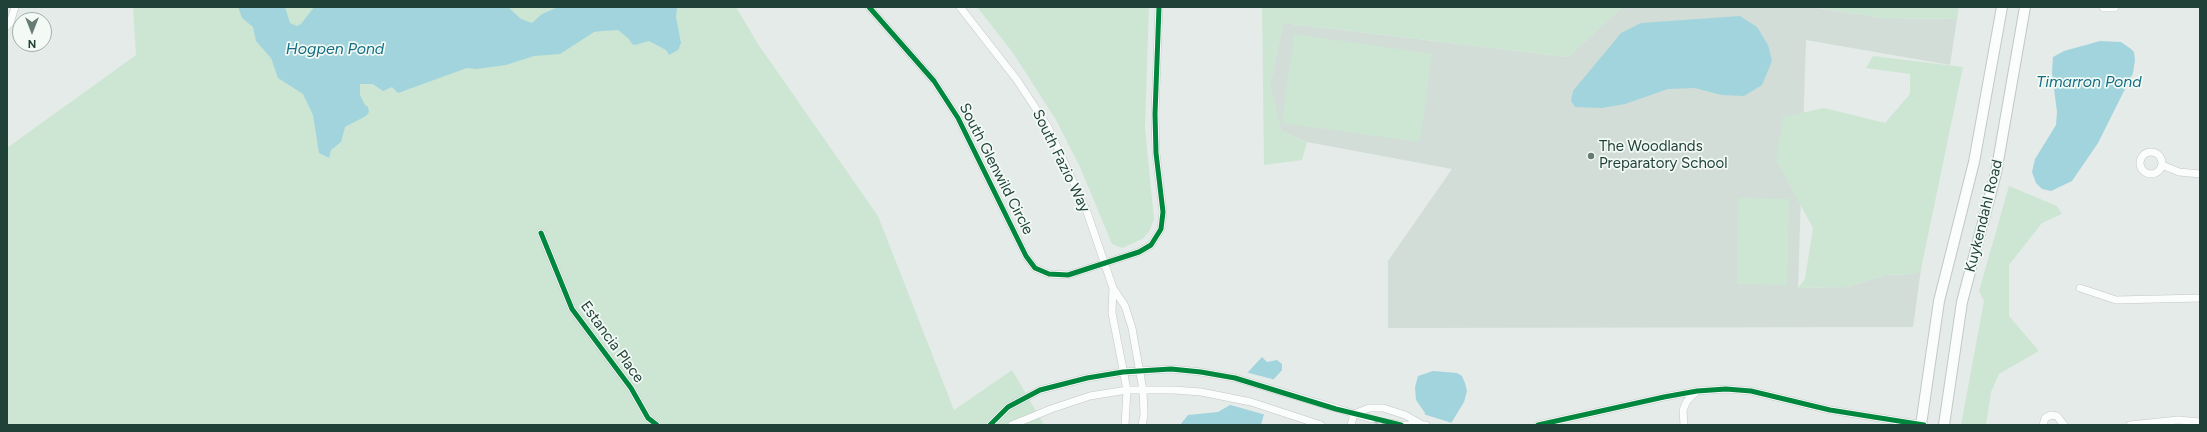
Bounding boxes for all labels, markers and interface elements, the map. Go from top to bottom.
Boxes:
north arrow [12,12,52,52]
text: N [28,37,36,50]
water label: Hogpen Pond [286,39,384,59]
water label: Timarron Pond [2036,72,2142,92]
street label: South Glenwild Circle [955,100,1037,238]
street label: South Fazio Way [1028,107,1094,215]
place label: The Woodlands Preparatory School [1599,138,1728,173]
marker: The Woodlands Preparatory School [1586,151,1596,161]
street label: Kuykendahl Road [1961,158,2007,274]
street label: Estancia Place [576,298,648,386]

